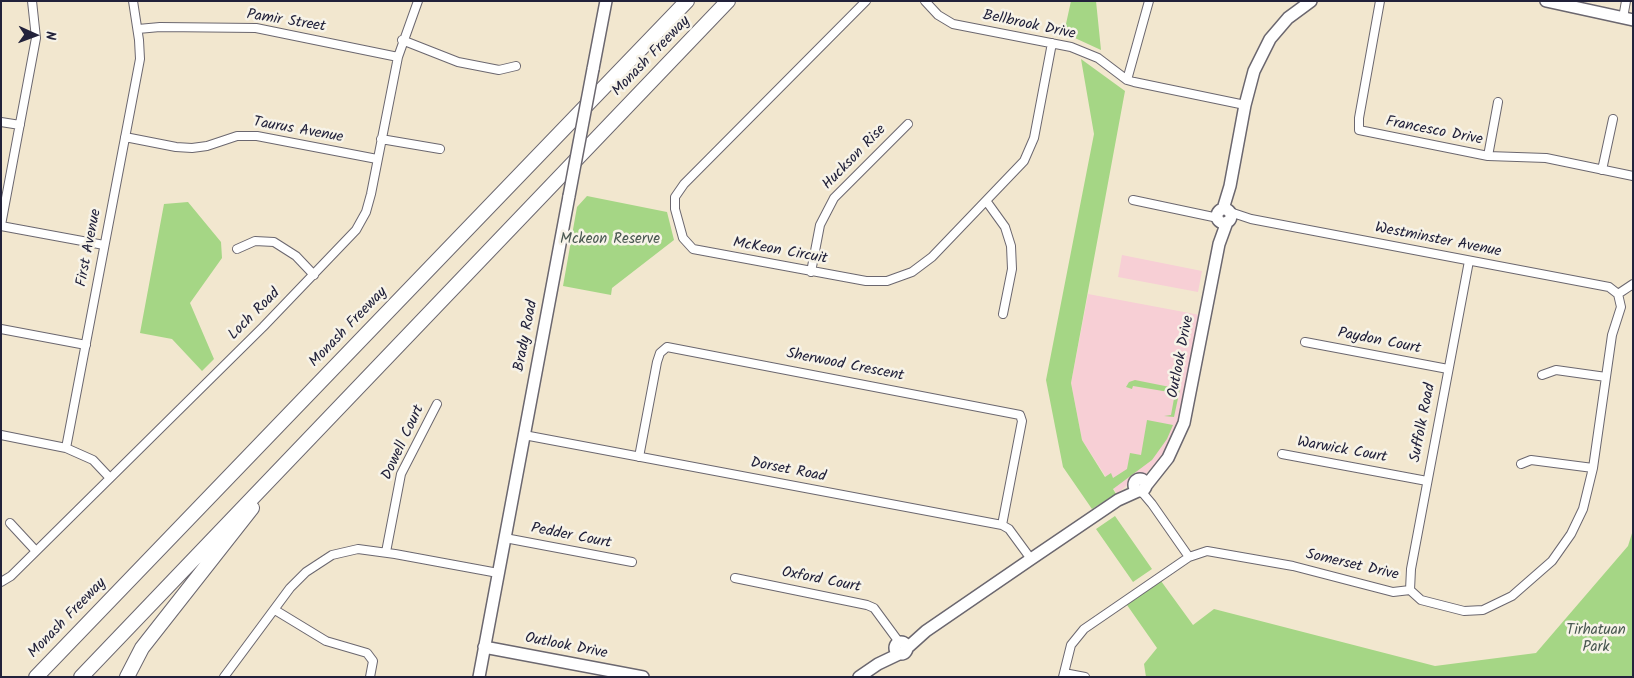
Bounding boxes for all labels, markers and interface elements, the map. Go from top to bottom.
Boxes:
street label: Pamir Street [245,7,327,37]
street label: Bellbrook Drive [981,7,1077,45]
north arrow [10,10,60,60]
street label: Monash Freeway [609,13,695,101]
text: N [39,31,61,40]
street label: Taurus Avenue [252,114,344,148]
street label: Francesco Drive [1384,114,1484,150]
street label: Huckson Rise [819,122,891,194]
street label: First Avenue [74,208,106,288]
street label: Westminster Avenue [1373,220,1503,262]
park label: Mckeon Reserve [560,231,660,249]
street label: McKeon Circuit [731,235,829,269]
street label: Monash Freeway [306,284,392,372]
street label: Loch Road [225,285,285,345]
street label: Brady Road [511,299,543,373]
street label: Outlook Drive [1165,314,1199,400]
street label: Paydon Court [1336,325,1422,359]
street label: Sherwood Crescent [785,346,905,386]
street label: Suffolk Road [1408,382,1440,464]
street label: Dowell Court [379,403,429,483]
street label: Warwick Court [1296,434,1388,468]
street label: Dorset Road [749,455,827,487]
street label: Pedder Court [529,520,613,554]
street label: Somerset Drive [1304,547,1400,585]
street label: Oxford Court [780,565,862,597]
street label: Monash Freeway [25,575,111,663]
park label: Tirhatuan Park [1566,622,1626,657]
street label: Outlook Drive [523,630,609,664]

